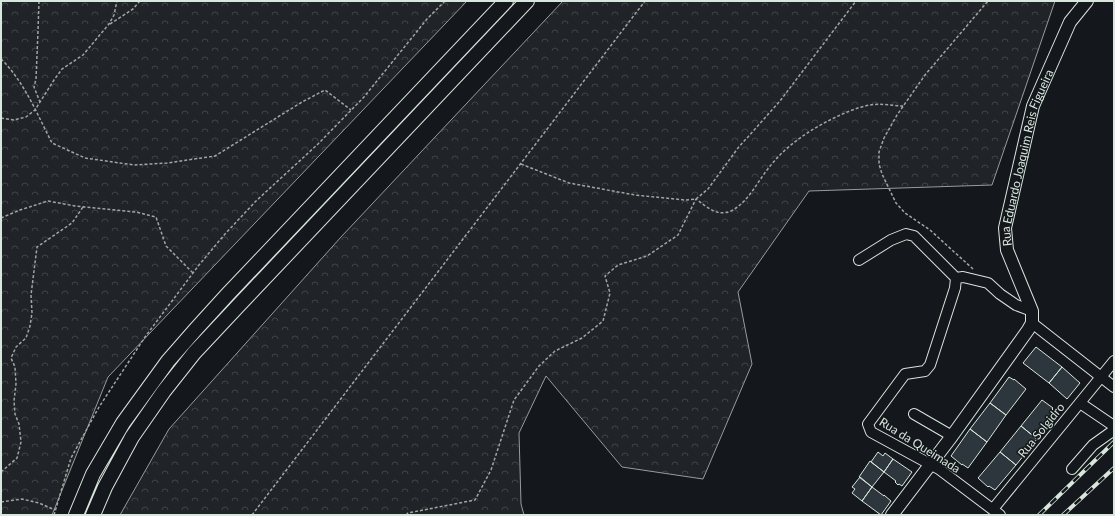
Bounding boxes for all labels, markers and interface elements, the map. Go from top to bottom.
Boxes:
street label: Rua Eduardo Joaquim Reis Figueira [997,67,1056,247]
street label: Rua Solgidro [1014,400,1068,460]
street label: Rua da Queimada [877,414,963,476]

